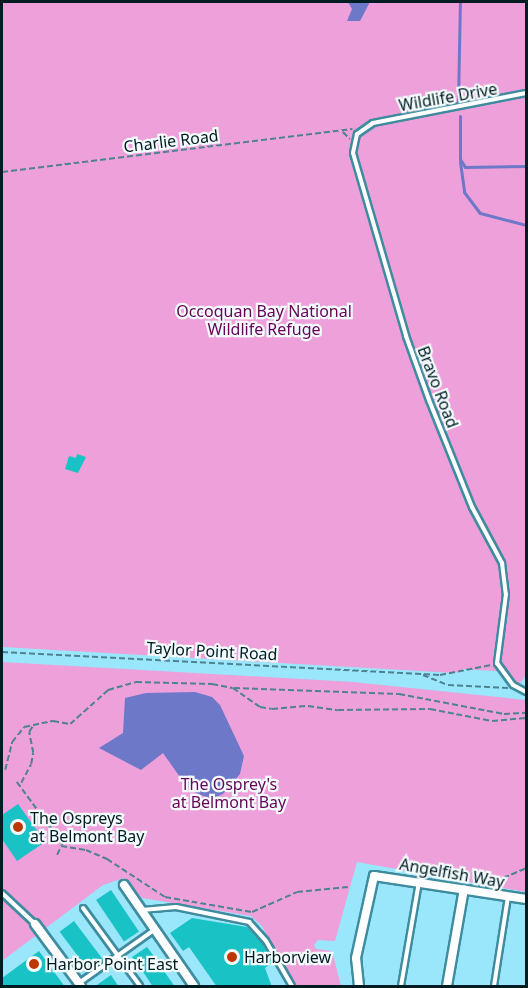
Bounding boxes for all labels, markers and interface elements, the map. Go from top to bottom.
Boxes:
street label: Wildlife Drive [397,79,499,115]
street label: Charlie Road [122,126,220,156]
park label: Occoquan Bay National Wildlife Refuge [176,301,352,339]
street label: Bravo Road [414,343,462,431]
street label: Taylor Point Road [146,638,278,664]
park label: The Osprey's at Belmont Bay [172,774,286,812]
place label: The Ospreys at Belmont Bay [30,808,144,846]
marker: The Ospreys at Belmont Bay [11,820,25,834]
street label: Angelfish Way [398,854,506,892]
place label: Harborview [244,947,331,967]
marker: Harborview [225,950,239,964]
place label: Harbor Point East [46,954,178,974]
marker: Harbor Point East [27,957,41,971]

